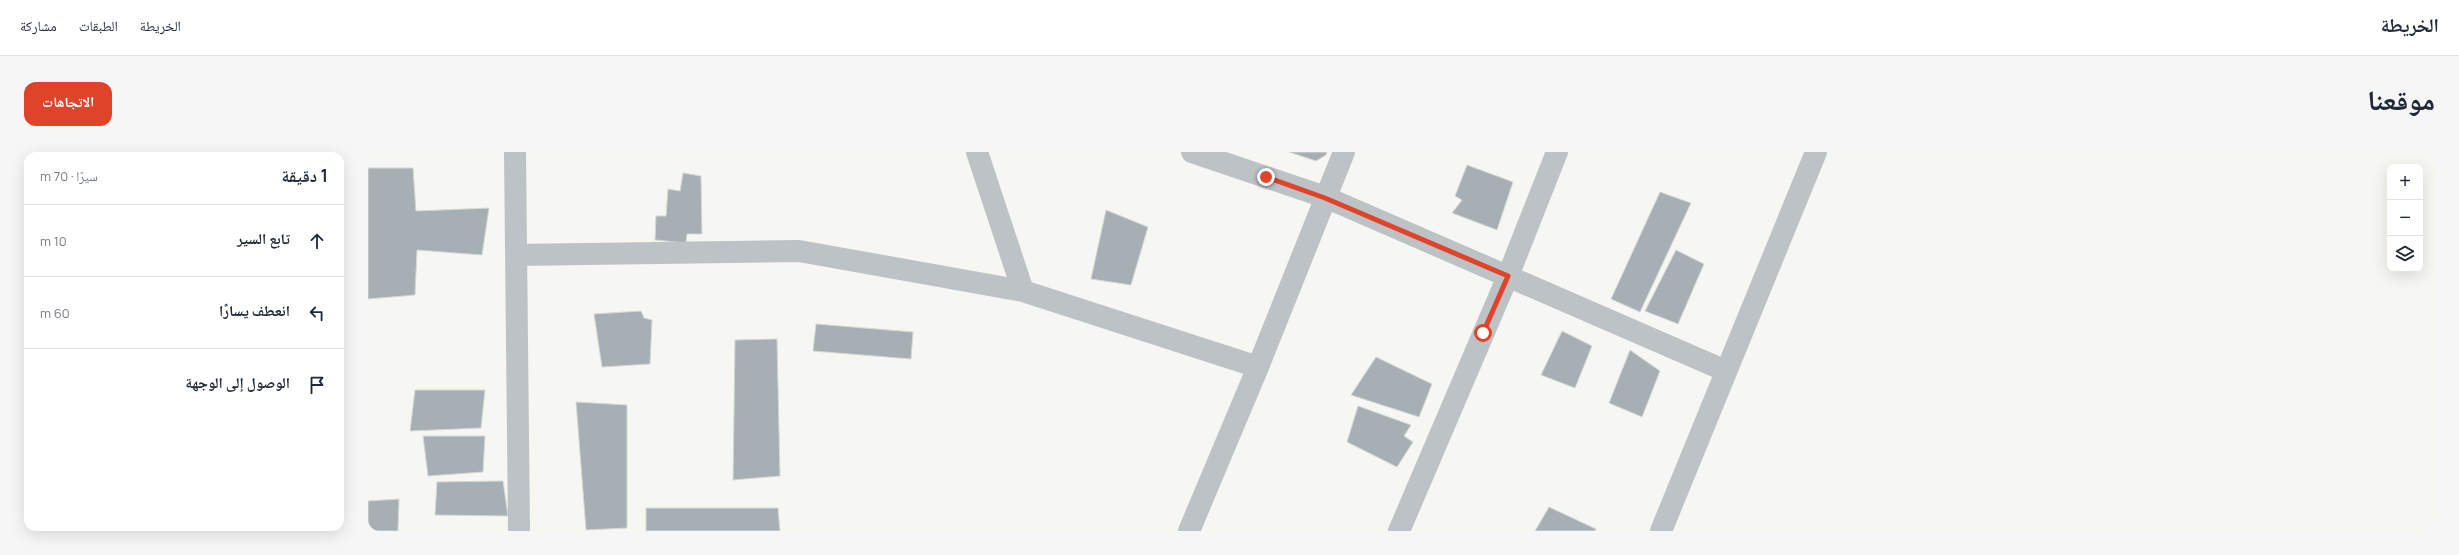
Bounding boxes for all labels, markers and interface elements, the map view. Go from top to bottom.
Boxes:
text: الخريطة [2381,12,2439,38]
text: مشاركة [20,16,57,35]
text: الطبقات [79,16,118,35]
text: الخريطة [140,16,181,35]
text: موقعنا [2367,80,2435,118]
button: الاتجاهات [24,82,112,126]
text: 1 دقيقة [281,164,328,187]
map controls [2387,164,2423,272]
button: + [2387,164,2423,200]
text: سيرًا · 70 m [40,167,98,185]
route end [1257,168,1275,186]
button: − [2387,200,2423,236]
text: تابع السير [237,228,290,249]
icon: ahead [306,230,328,252]
text: 10 m [40,232,67,250]
button: layers [2387,236,2423,272]
text: انعطف يسارًا [219,300,290,321]
icon: left [306,302,328,324]
text: 60 m [40,304,70,322]
route start [1474,324,1492,342]
text: الوصول إلى الوجهة [185,372,290,393]
icon: arrive [306,374,328,396]

